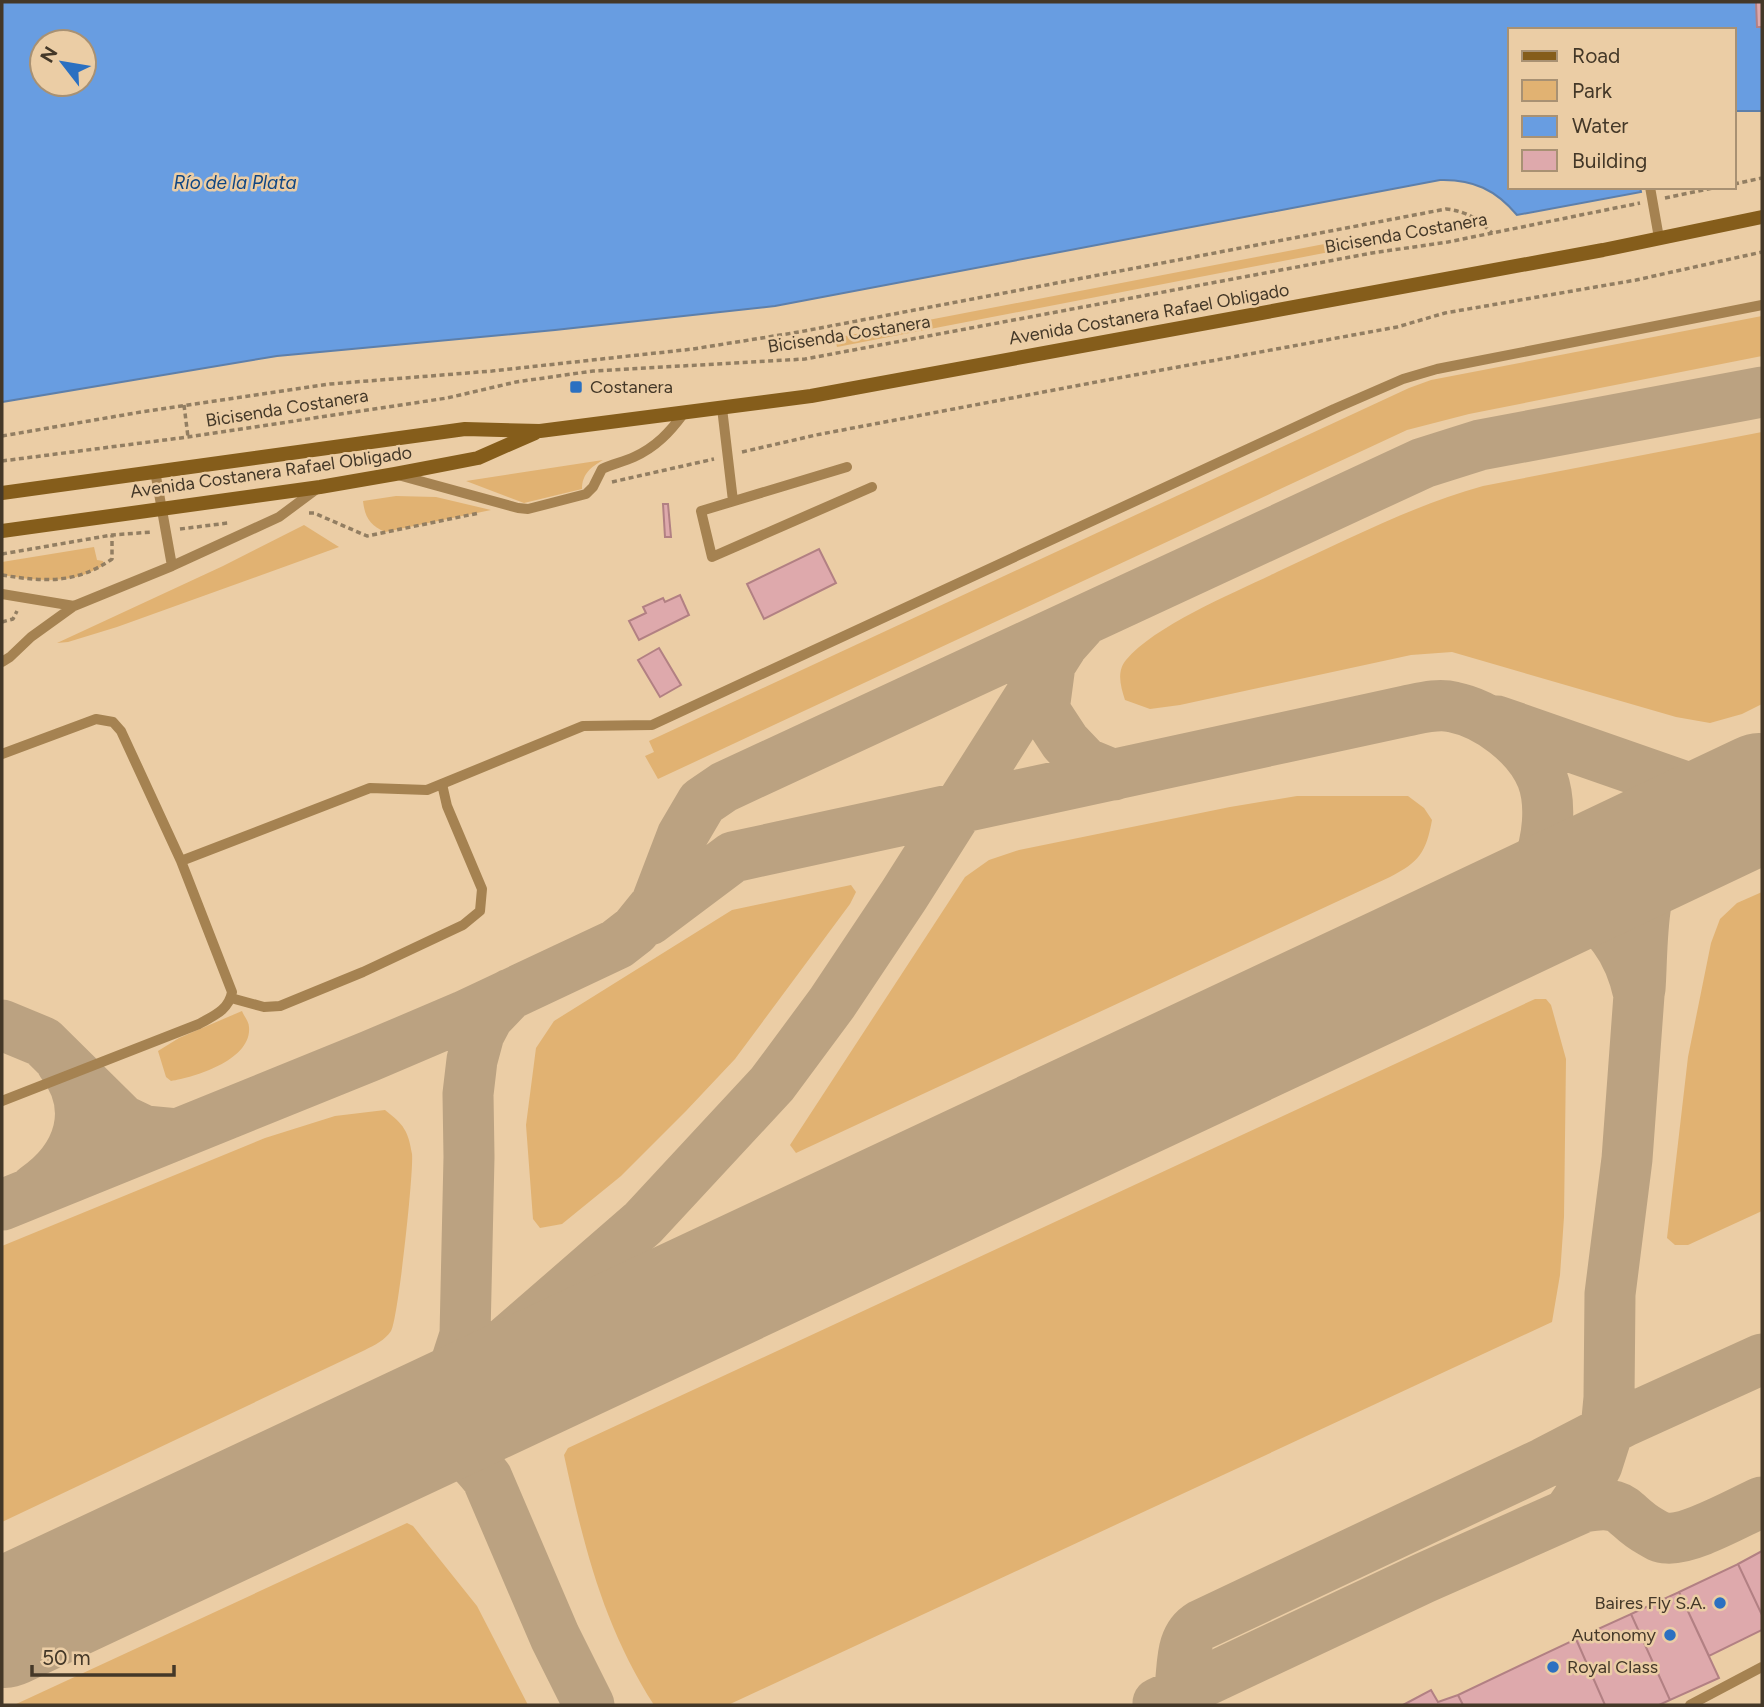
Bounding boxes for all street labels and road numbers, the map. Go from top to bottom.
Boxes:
street label: Bicisenda Costanera [1323,208,1489,258]
street label: Avenida Costanera Rafael Obligado [1007,278,1291,350]
street label: Bicisenda Costanera [766,310,932,358]
street label: Bicisenda Costanera [204,384,370,432]
street label: Avenida Costanera Rafael Obligado [129,441,413,503]

